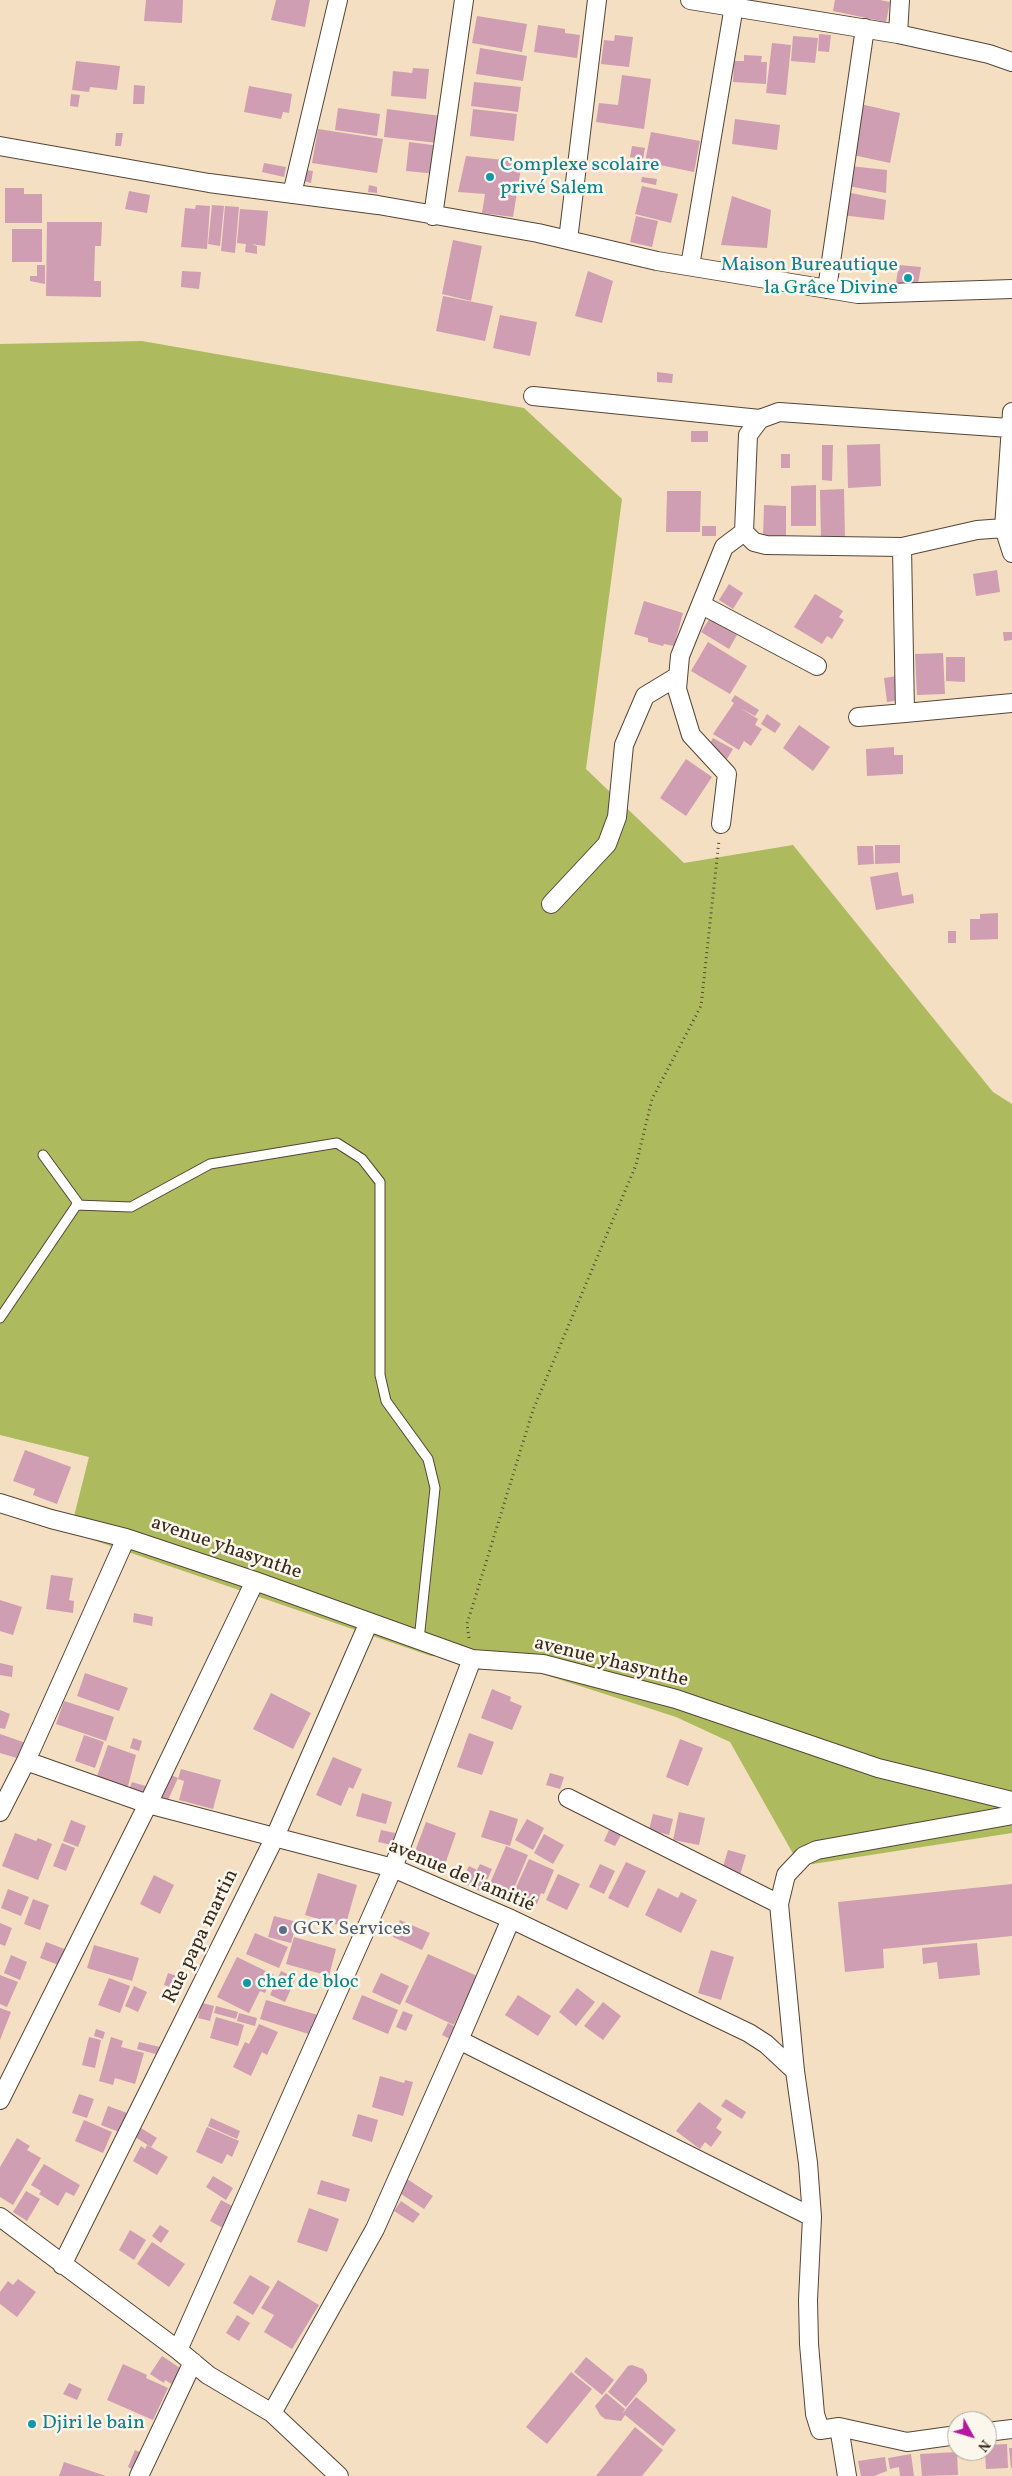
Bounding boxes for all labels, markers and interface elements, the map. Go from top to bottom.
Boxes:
place label: Complexe scolaire privé Salem [500,154,659,201]
marker: Complexe scolaire privé Salem [484,171,496,183]
place label: Maison Bureautique la Grâce Divine [721,254,898,301]
marker: Maison Bureautique la Grâce Divine [902,272,914,284]
street label: avenue yhasynthe [147,1512,305,1586]
street label: avenue yhasynthe [531,1632,691,1694]
street label: avenue de l'amitié [384,1835,538,1919]
street label: Rue papa martin [159,1866,245,2008]
place label: GCK Services [293,1918,411,1942]
marker: GCK Services [277,1924,289,1936]
place label: chef de bloc [257,1971,359,1995]
marker: chef de bloc [241,1977,253,1989]
north arrow [947,2411,997,2461]
place label: Djiri le bain [42,2412,145,2436]
marker: Djiri le bain [26,2418,38,2430]
text: N [973,2435,994,2455]

